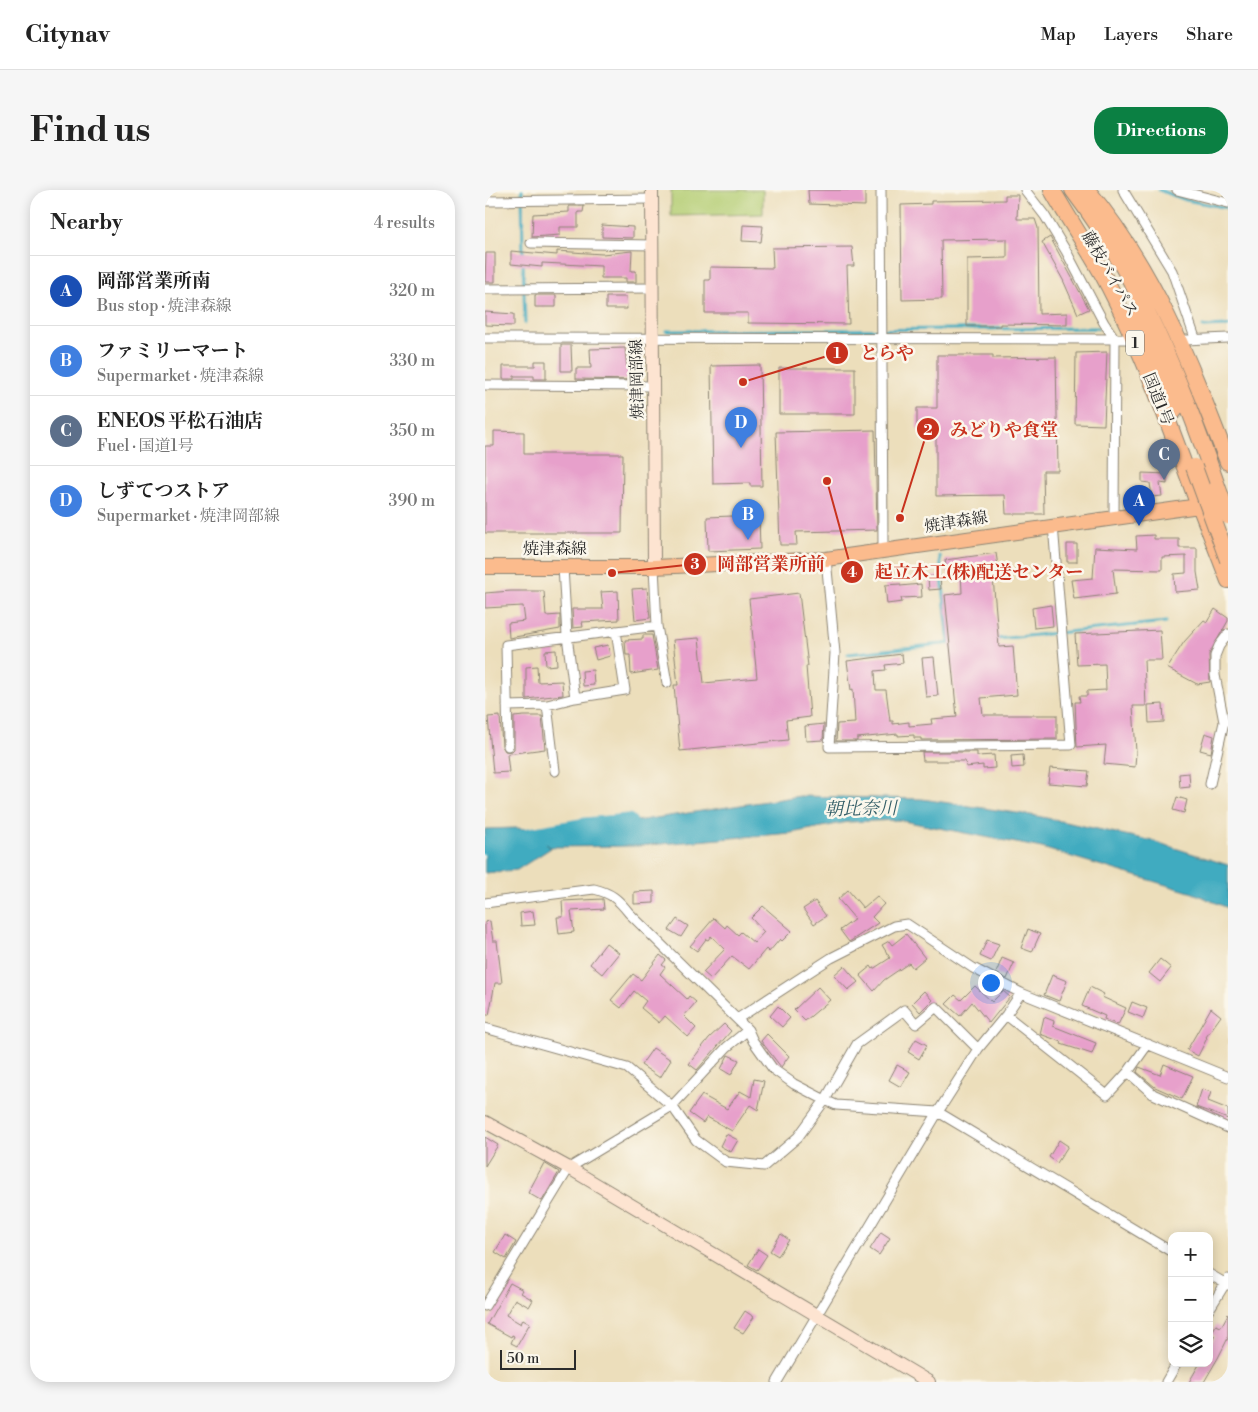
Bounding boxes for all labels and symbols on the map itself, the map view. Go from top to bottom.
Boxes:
street label: 藤枝バイパス [1077,228,1143,320]
road number: 1 [1126,330,1144,356]
callout: とらや [825,336,924,369]
street label: 焼津岡部線 [626,339,648,419]
text: とらや [860,342,914,365]
text: 1 [833,344,841,363]
street label: 国道1号 [1138,370,1178,428]
pin: D [725,407,757,448]
callout: みどりや食堂 [915,413,1068,446]
text: みどりや食堂 [950,419,1058,442]
text: 2 [923,421,933,440]
pin: C [1148,439,1180,480]
pin: A [1123,485,1155,526]
pin: B [732,499,764,540]
street label: 焼津森線 [923,507,989,537]
street label: 焼津森線 [523,539,587,559]
callout: 岡部営業所前 [682,547,835,580]
text: 岡部営業所前 [717,553,825,576]
text: 3 [690,555,700,574]
callout: 起立木工(株)配送センター [839,556,1093,589]
text: 起立木工(株)配送センター [875,561,1083,584]
text: 4 [847,563,857,582]
water label: 朝比奈川 [825,797,899,821]
your location [978,970,1004,996]
scale bar [500,1347,576,1370]

